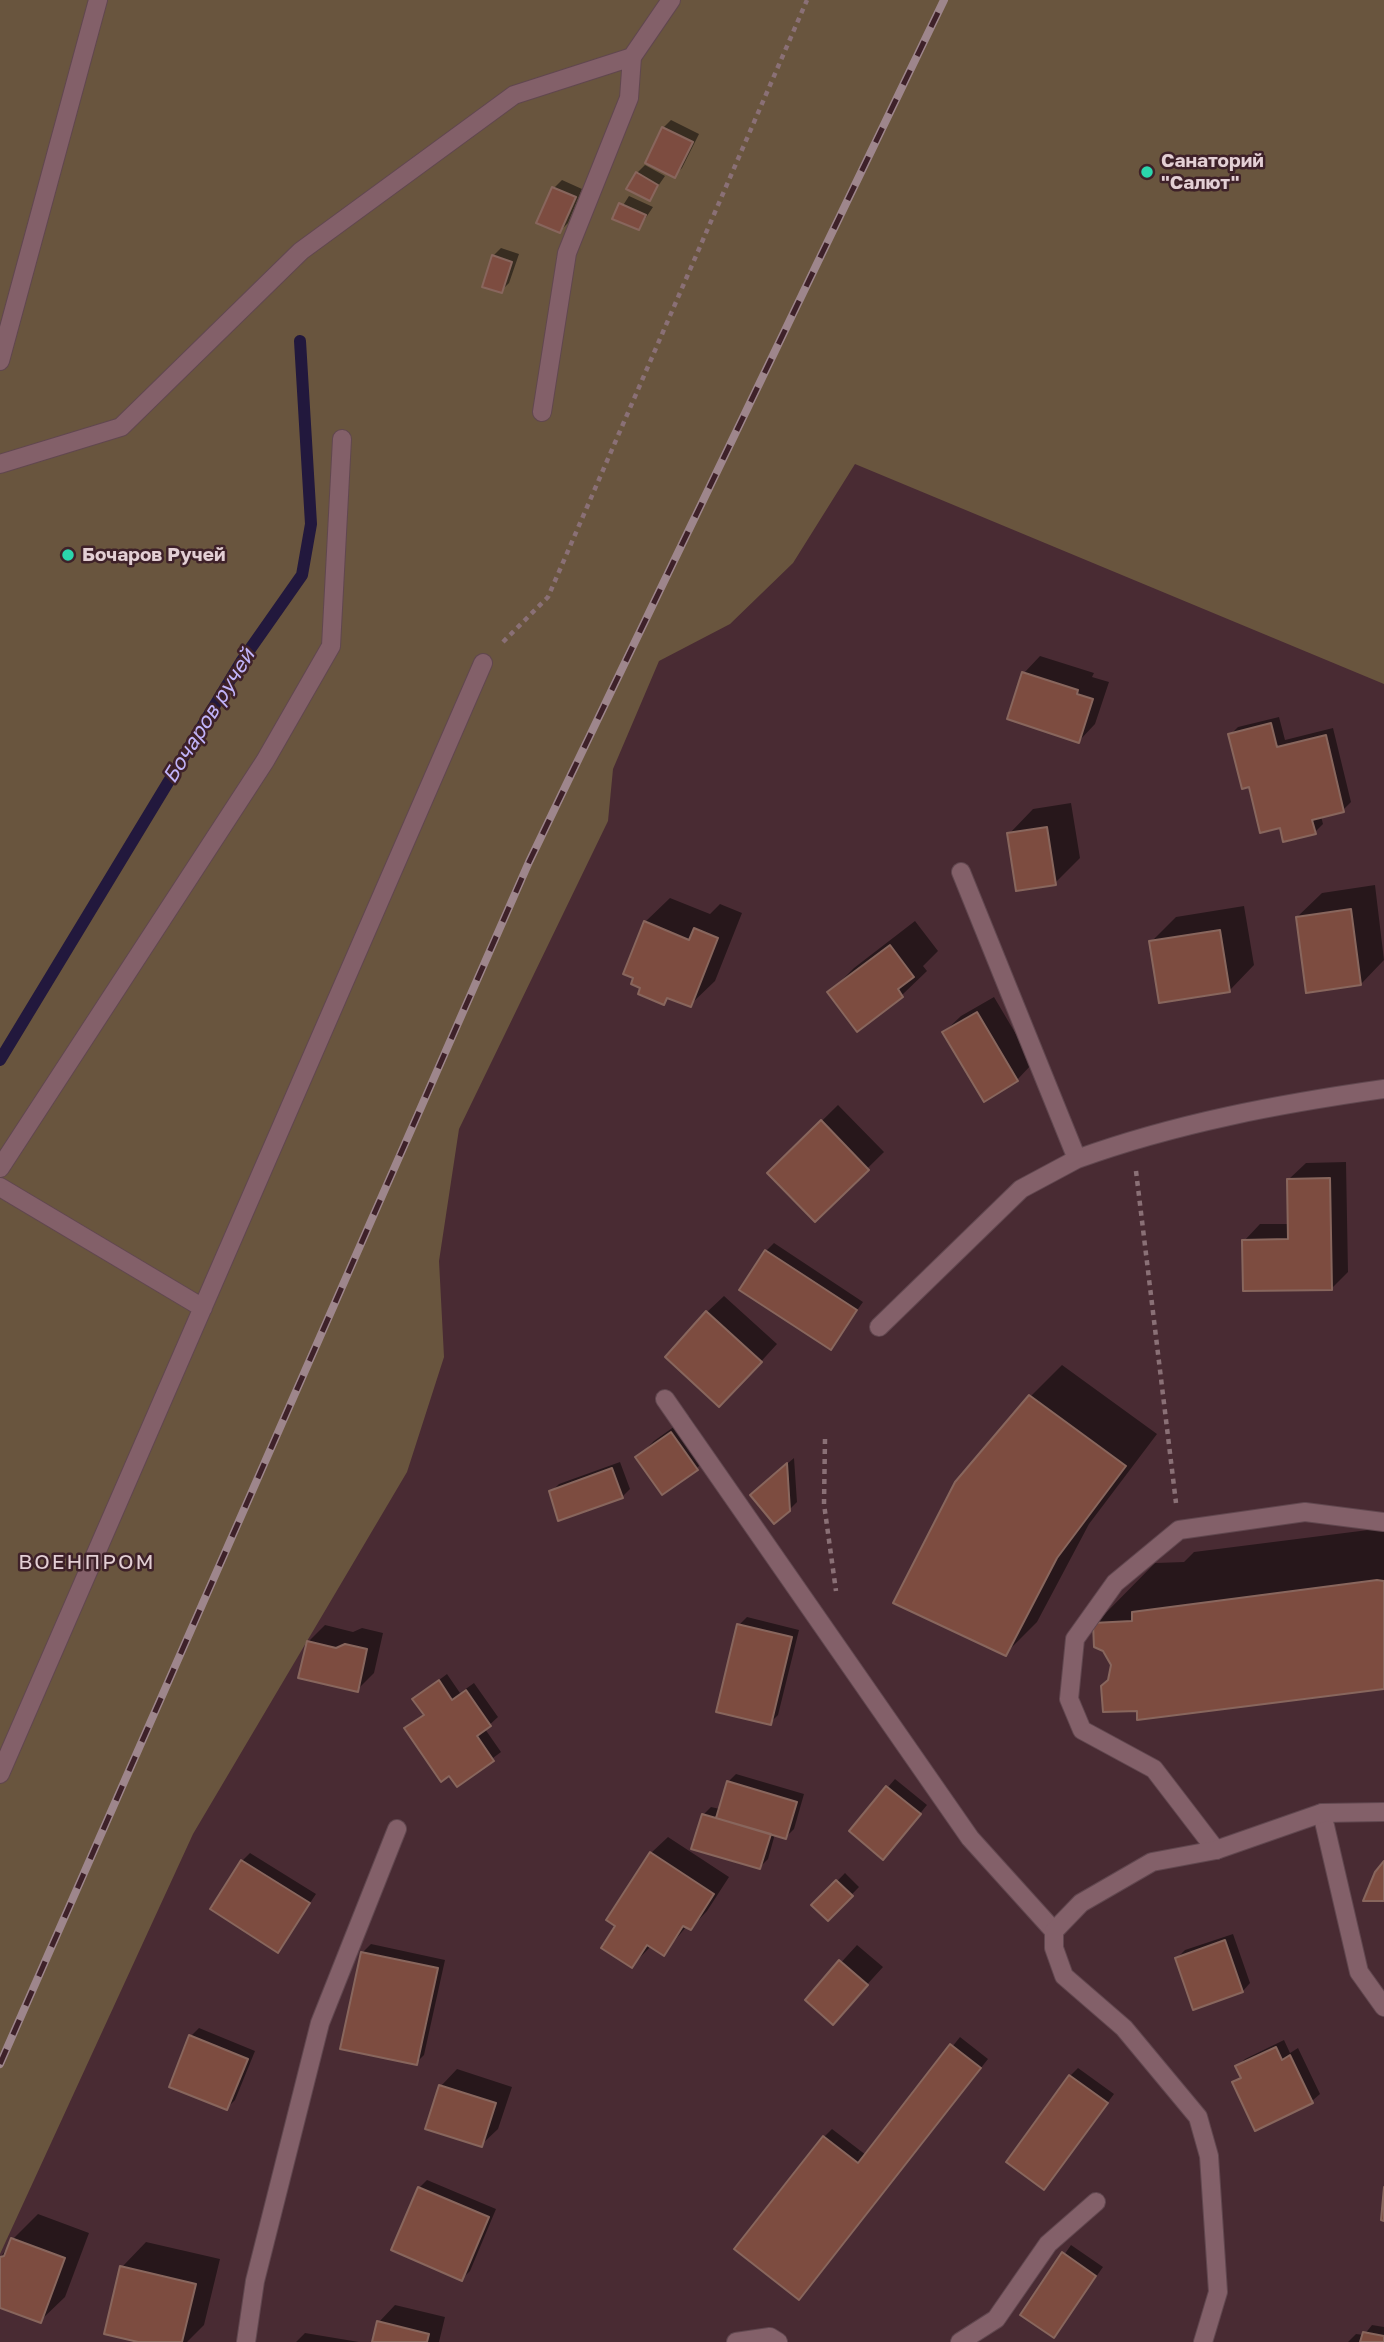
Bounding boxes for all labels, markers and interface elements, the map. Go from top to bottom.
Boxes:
place label: Санаторий "Салют" [1161,150,1264,194]
marker: Санаторий "Салют" [1139,164,1155,180]
place label: Бочаров Ручей [82,544,225,566]
marker: Бочаров Ручей [60,547,76,563]
water label: Бочаров ручей [158,644,260,788]
district label: ВОЕНПРОМ [19,1549,155,1575]

